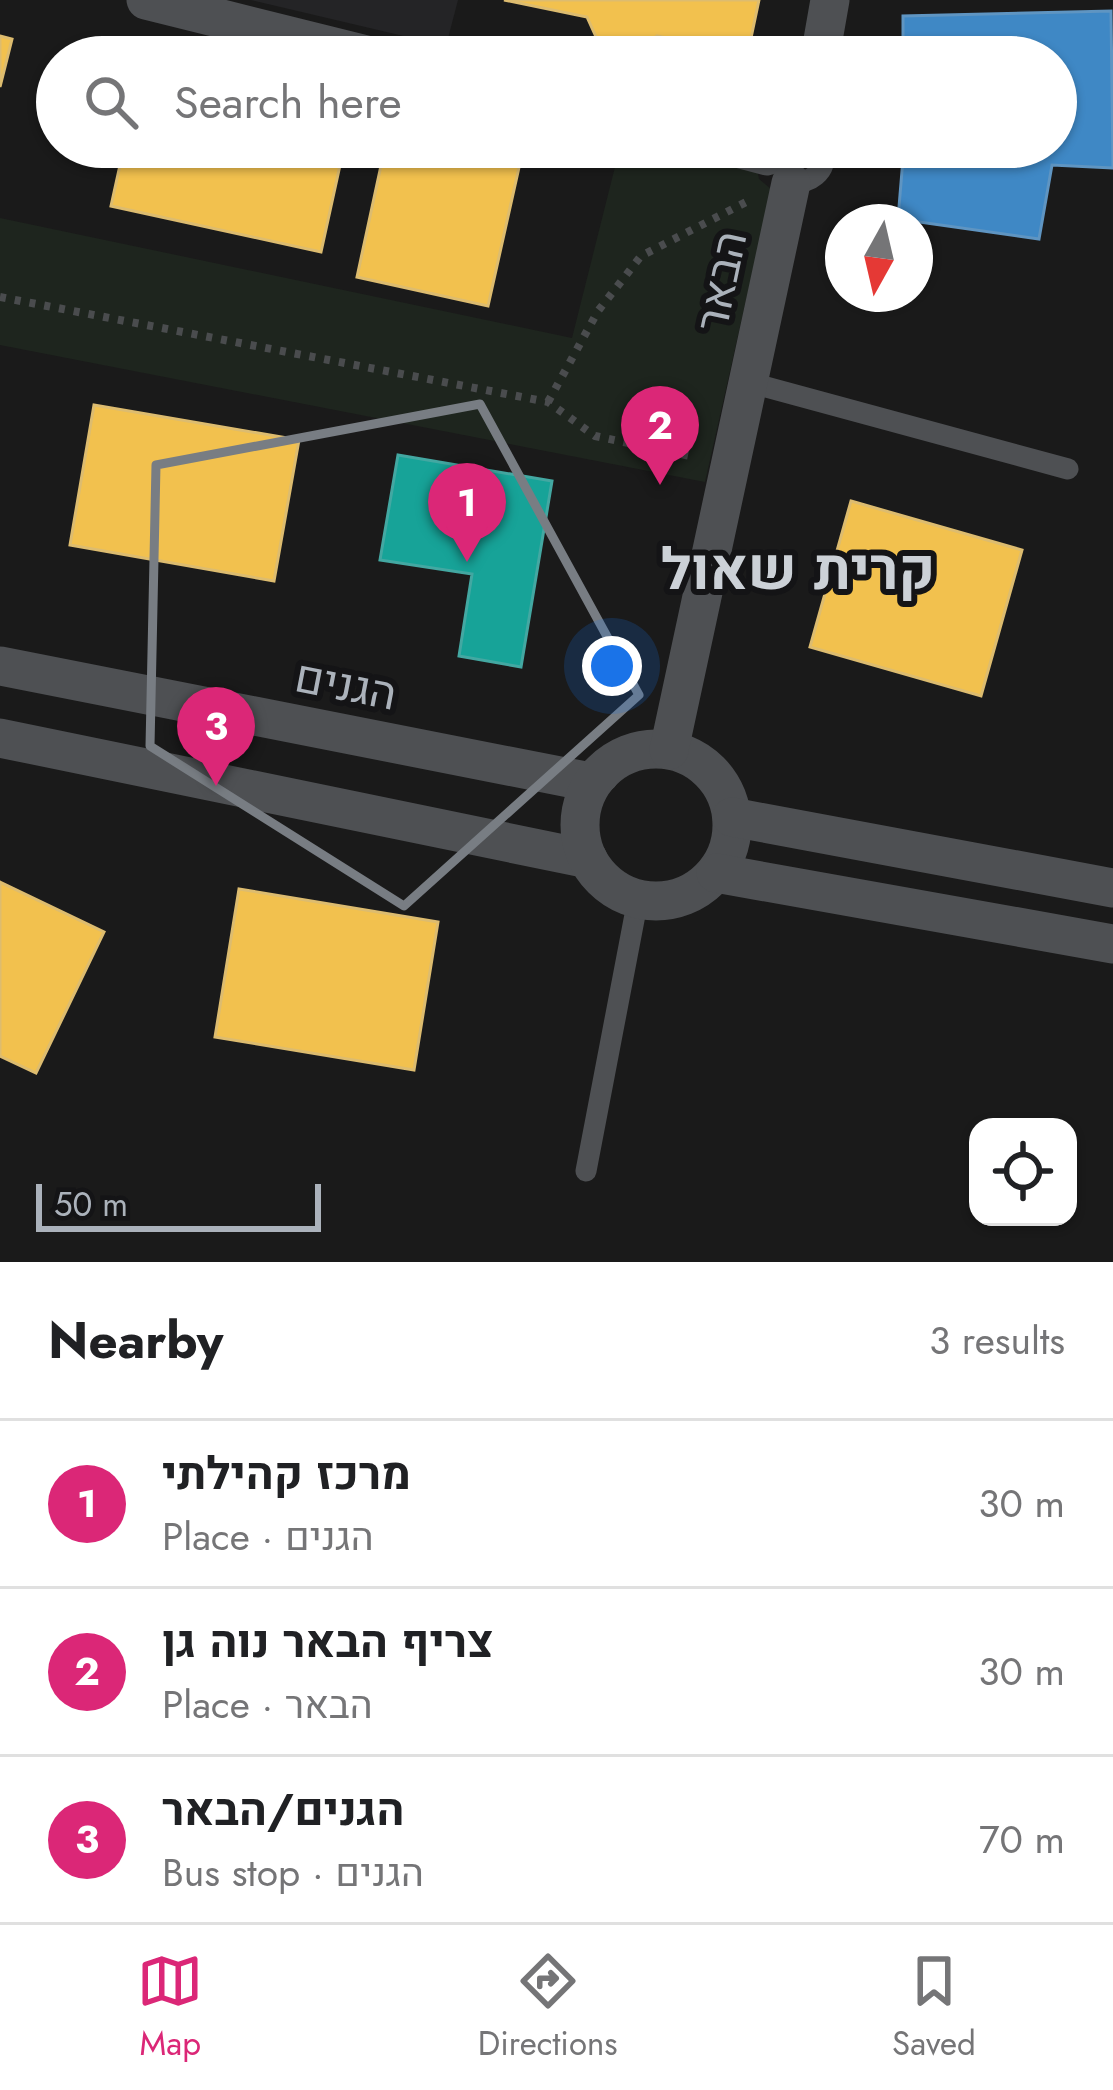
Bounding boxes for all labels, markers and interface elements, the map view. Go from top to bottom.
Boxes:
search box [36,36,1077,168]
icon: search [78,69,144,135]
text: Search here [174,70,402,135]
north arrow [825,204,933,312]
street label: הבאר [679,225,763,337]
pin: 2 [621,386,699,485]
pin: 1 [428,463,506,562]
district label: קרית שאול [661,528,935,610]
your location [582,636,642,696]
street label: הגנים [290,643,402,727]
pin: 3 [177,687,255,786]
map controls [969,1118,1077,1226]
button: locate [969,1118,1077,1226]
scale bar [36,1178,321,1231]
text: 50 m [54,1181,128,1228]
text: Nearby [48,1303,223,1377]
text: 3 results [929,1312,1065,1369]
text: מרכז קהילתי [162,1441,411,1506]
text: 1 [77,1475,97,1532]
text: 30 m [978,1475,1065,1532]
text: Place · הגנים [162,1508,374,1565]
text: צריף הבאר נוה גן [162,1609,493,1674]
text: 2 [74,1643,100,1700]
text: 30 m [978,1643,1065,1700]
text: Place · הבאר [162,1676,373,1733]
text: הגנים/הבאר [162,1777,404,1842]
text: 3 [75,1811,99,1868]
text: 70 m [979,1811,1065,1868]
text: Bus stop · הגנים [162,1844,424,1901]
tab: Map [137,1948,203,2067]
tab: Directions [478,1948,618,2067]
tab: Saved [892,1948,976,2067]

